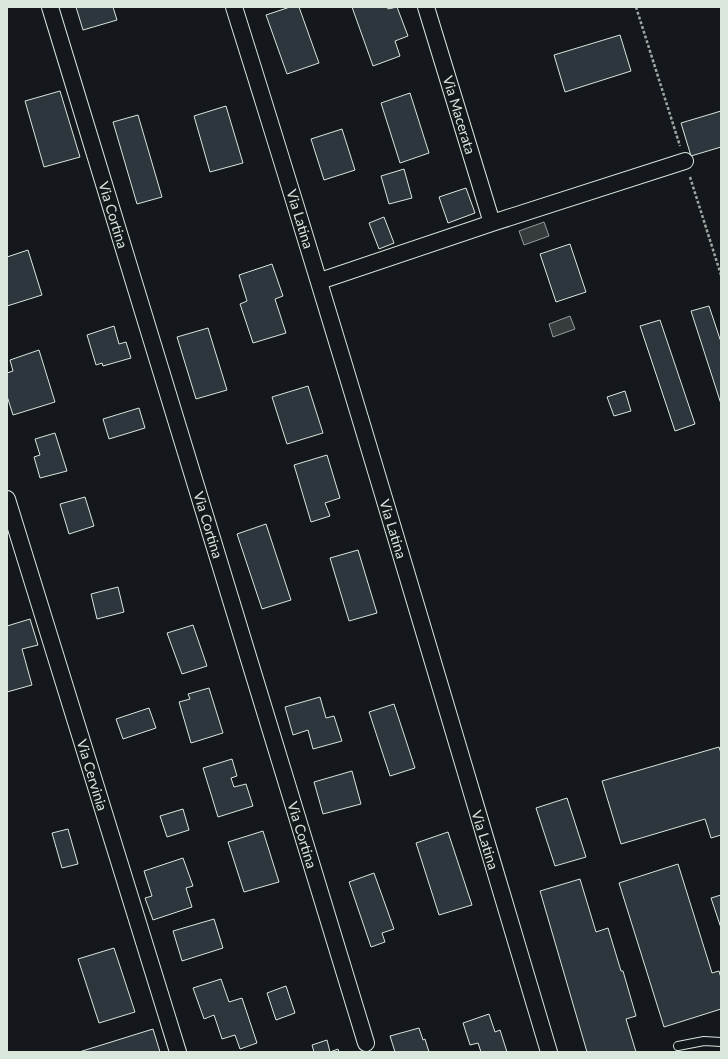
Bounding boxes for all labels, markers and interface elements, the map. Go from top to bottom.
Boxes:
street label: Via Macerata [440,74,479,156]
street label: Via Cortina [95,179,132,250]
street label: Via Latina [283,187,318,250]
street label: Via Cortina [190,489,227,560]
street label: Via Latina [376,497,411,560]
street label: Via Cervinia [74,737,111,813]
street label: Via Cortina [284,799,321,870]
street label: Via Latina [468,808,503,871]

